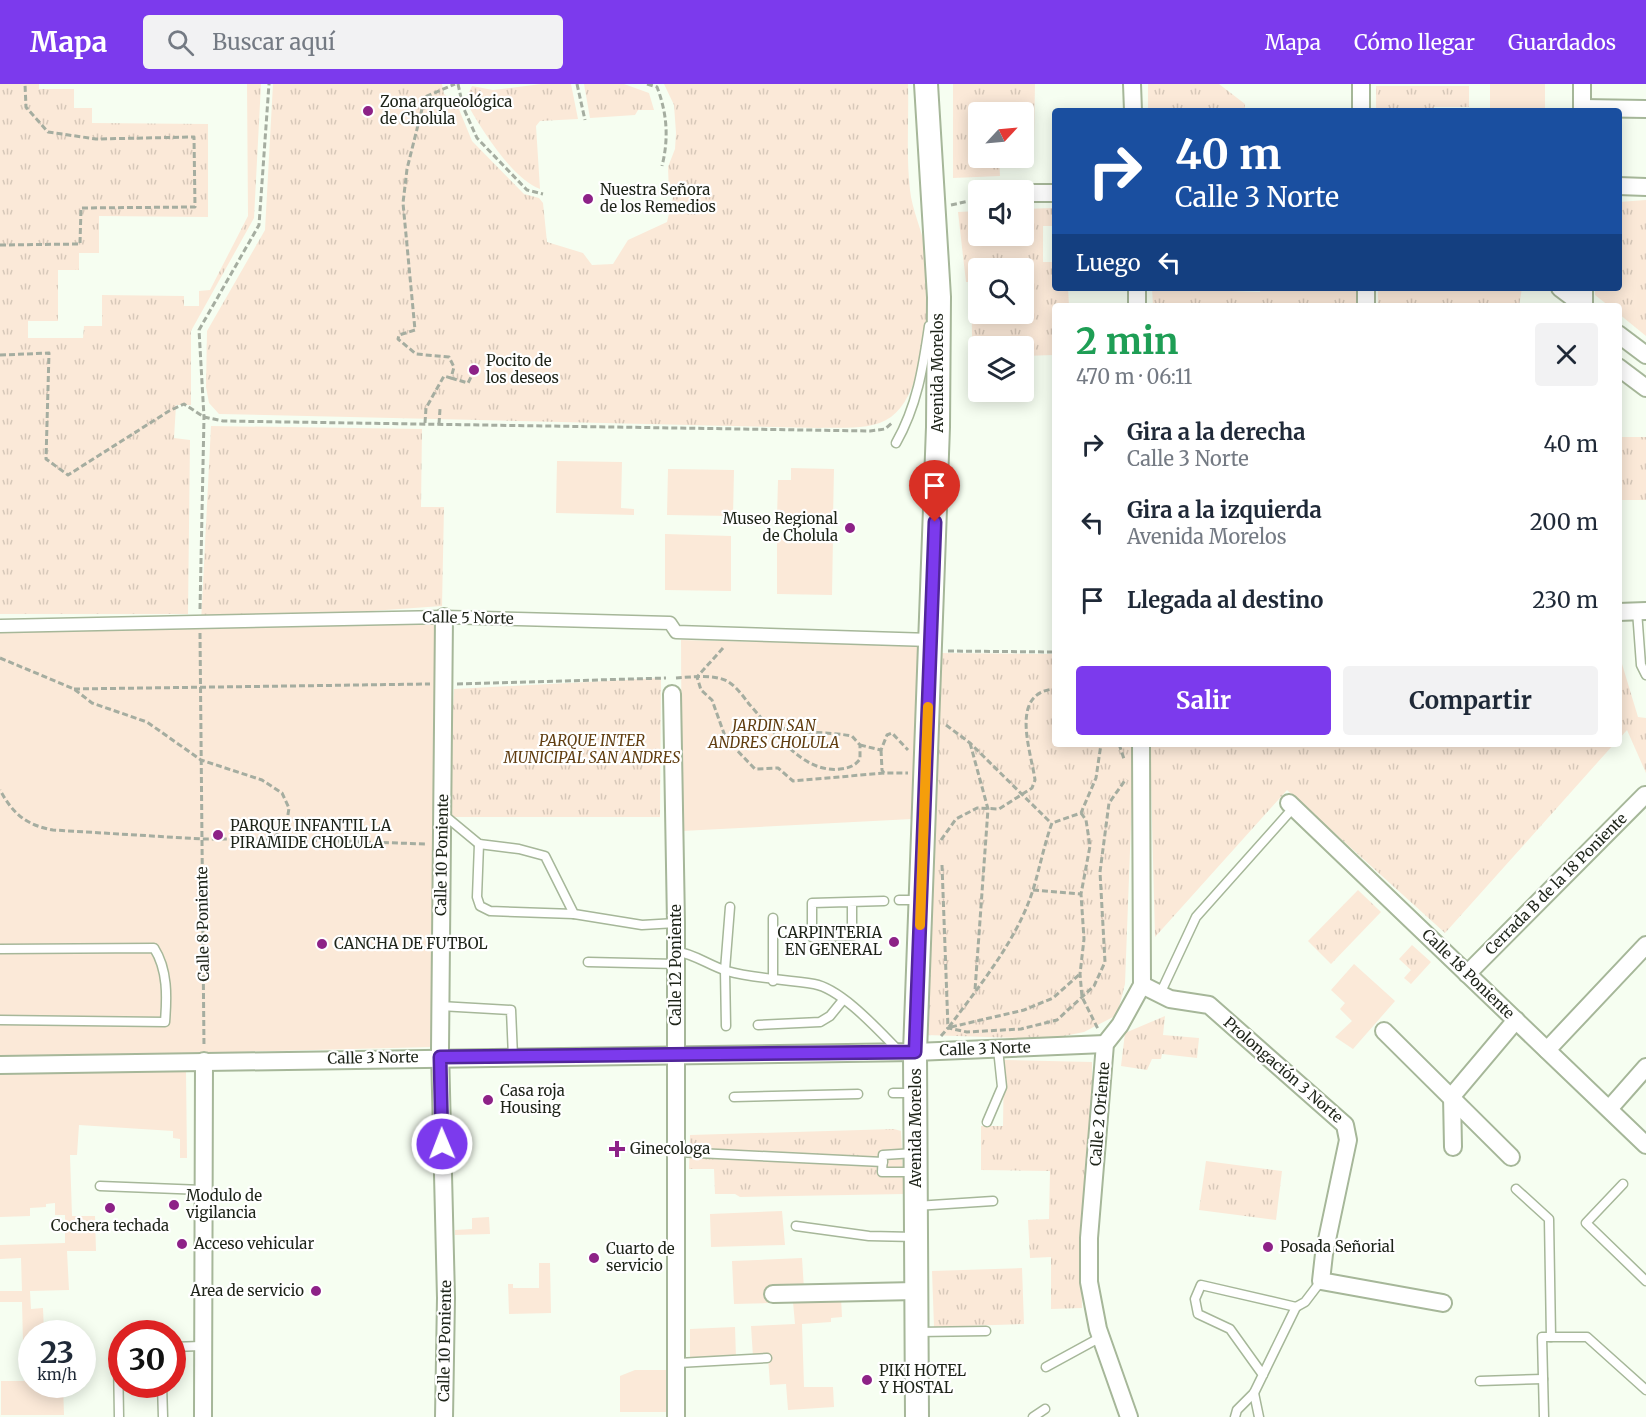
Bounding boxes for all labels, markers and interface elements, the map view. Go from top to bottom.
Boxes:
search box [143,15,563,69]
text: Mapa [30,24,107,60]
icon: search [164,26,197,59]
text: Buscar aquí [212,28,335,56]
text: Mapa [1265,29,1321,56]
text: Cómo llegar [1354,29,1475,56]
text: Guardados [1508,29,1616,56]
place label: Zona arqueológica de Cholula [380,92,512,128]
north arrow [968,102,1034,168]
map controls [968,102,1034,402]
marker: Zona arqueológica de Cholula [361,104,375,118]
text: 40 m [1175,128,1281,180]
icon: right [1076,132,1154,210]
place label: Nuestra Señora de los Remedios [600,180,716,216]
button: sound [968,180,1034,246]
text: Calle 3 Norte [1175,180,1339,214]
marker: Nuestra Señora de los Remedios [581,192,595,206]
icon: left [1153,246,1186,279]
text: Luego [1076,249,1141,277]
button: search [968,258,1034,324]
street label: Avenida Morelos [928,313,947,434]
text: 2 min [1076,319,1179,364]
button: close [1535,323,1598,386]
button: layers [968,336,1034,402]
place label: Pocito de los deseos [486,351,559,387]
marker: Pocito de los deseos [467,363,481,377]
text: 470 m · 06:11 [1076,364,1192,389]
text: Gira a la derecha [1127,418,1305,446]
icon: right [1076,428,1109,461]
text: 40 m [1543,430,1598,458]
text: Calle 3 Norte [1127,446,1249,471]
pin [909,460,960,522]
icon: arrive [918,469,951,502]
text: Gira a la izquierda [1127,496,1322,524]
icon: left [1076,506,1109,539]
text: 200 m [1530,508,1598,536]
place label: Museo Regional de Cholula [723,509,838,545]
marker: Museo Regional de Cholula [843,521,857,535]
text: Avenida Morelos [1127,524,1287,549]
icon: arrive [1076,584,1109,617]
text: Llegada al destino [1127,586,1323,614]
text: 230 m [1532,586,1598,614]
street label: Calle 5 Norte [422,607,514,628]
button: Salir [1076,666,1331,735]
button: Compartir [1343,666,1598,735]
park label: JARDIN SAN ANDRES CHOLULA [707,716,840,752]
park label: PARQUE INTER MUNICIPAL SAN ANDRES [503,731,680,767]
street label: Calle 10 Poniente [431,794,452,916]
street label: Cerrada B de la 18 Poniente [1481,809,1631,959]
place label: PARQUE INFANTIL LA PIRAMIDE CHOLULA [230,816,392,852]
marker: PARQUE INFANTIL LA PIRAMIDE CHOLULA [211,828,225,842]
street label: Calle 8 Poniente [192,866,213,982]
street label: Calle 12 Poniente [666,904,685,1026]
place label: CARPINTERIA EN GENERAL [778,923,883,959]
street label: Calle 18 Poniente [1418,925,1519,1023]
place label: CANCHA DE FUTBOL [334,934,488,953]
marker: CARPINTERIA EN GENERAL [887,935,901,949]
marker: CANCHA DE FUTBOL [315,937,329,951]
street label: Prolongación 3 Norte [1220,1013,1347,1127]
street label: Calle 3 Norte [939,1037,1031,1060]
street label: Calle 3 Norte [327,1047,419,1068]
street label: Calle 2 Oriente [1085,1061,1114,1167]
street label: Avenida Morelos [906,1068,925,1189]
place label: Casa roja Housing [500,1081,565,1117]
marker: Casa roja Housing [481,1093,495,1107]
position arrow [410,1112,474,1176]
place label: Ginecologa [630,1139,710,1158]
marker: Ginecologa [608,1140,626,1158]
place label: Modulo de vigilancia [185,1186,262,1222]
marker: Modulo de vigilancia [167,1198,181,1212]
marker: Cochera techada [103,1201,117,1215]
place label: Cochera techada [51,1216,169,1235]
place label: Acceso vehicular [193,1234,314,1253]
marker: Acceso vehicular [175,1237,189,1251]
place label: Posada Señorial [1280,1237,1395,1256]
place label: Cuarto de servicio [606,1239,675,1275]
marker: Posada Señorial [1261,1240,1275,1254]
marker: Cuarto de servicio [587,1251,601,1265]
street label: Calle 10 Poniente [434,1280,455,1402]
place label: Area de servicio [189,1281,304,1300]
marker: Area de servicio [309,1284,323,1298]
speed limit sign: 30 [108,1320,186,1398]
text: 23 [40,1333,74,1371]
place label: PIKI HOTEL Y HOSTAL [878,1361,967,1397]
text: km/h [37,1365,77,1384]
marker: PIKI HOTEL Y HOSTAL [860,1373,874,1387]

